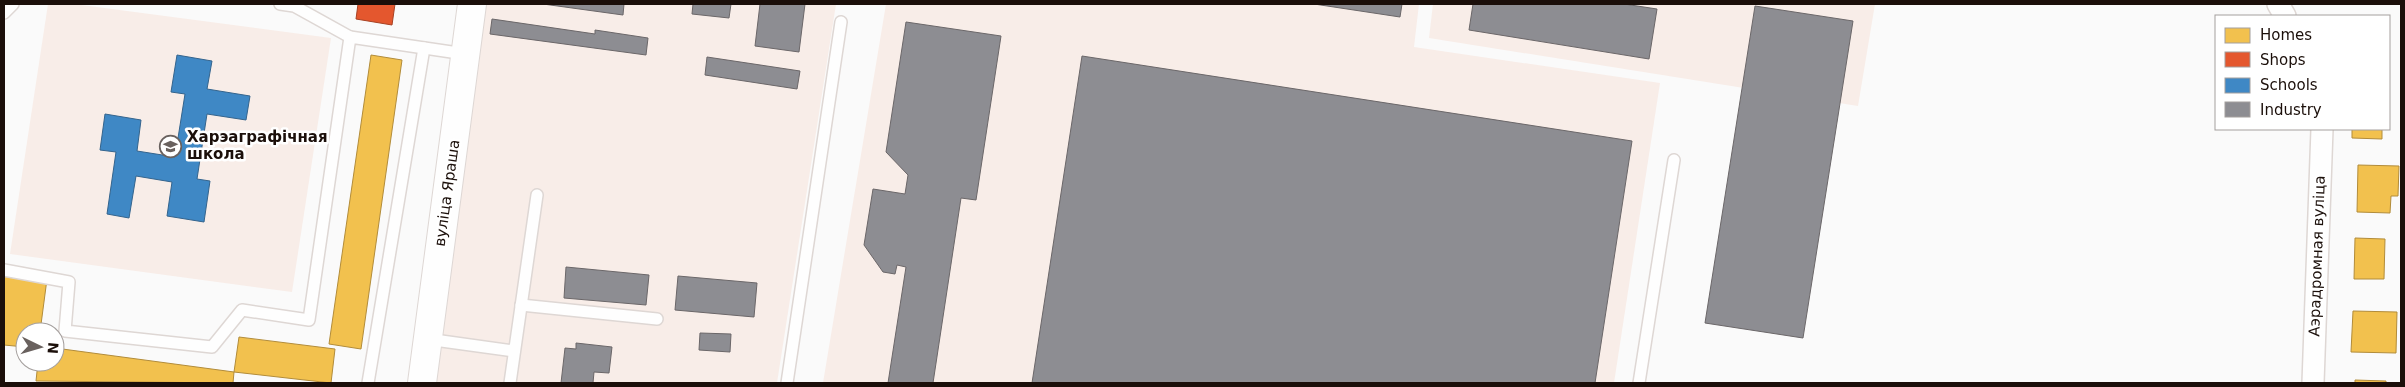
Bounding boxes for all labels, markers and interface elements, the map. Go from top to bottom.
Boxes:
legend [2215,15,2390,130]
text: Homes [2260,26,2312,44]
text: Shops [2260,51,2306,69]
text: Schools [2260,76,2318,94]
text: Industry [2260,101,2322,119]
place label: Харэаграфічная школа [187,128,328,163]
school or university icon: Харэаграфічная школа [159,134,183,158]
street label: вуліца Яраша [431,138,463,248]
street label: Аэрадромная вуліца [2305,175,2329,337]
north arrow [15,322,65,372]
text: N [44,342,61,355]

